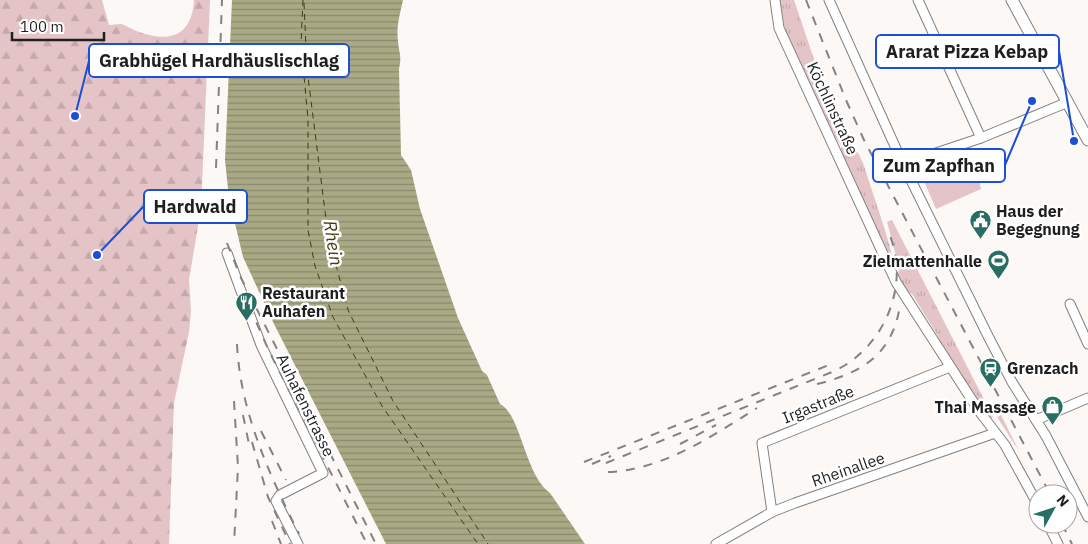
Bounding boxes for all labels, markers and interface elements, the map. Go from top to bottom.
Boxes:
scale bar [12,10,105,42]
text: 100 m [20,17,64,36]
callout: Ararat Pizza Kebap [876,35,1059,68]
text: Ararat Pizza Kebap [886,40,1048,63]
callout: Grabhügel Hardhäuslischlag [89,44,349,77]
text: Grabhügel Hardhäuslischlag [99,49,339,72]
street label: Köchlinstraße [803,58,863,158]
callout: Zum Zapfhan [873,149,1005,182]
text: Zum Zapfhan [883,154,995,177]
callout: Hardwald [144,190,247,223]
text: Hardwald [154,195,236,218]
place label: Haus der Begegnung [996,201,1080,239]
public building icon: Haus der Begegnung [968,208,992,239]
water label: Rhein [319,219,348,267]
sports icon: Zielmattenhalle [986,249,1010,280]
place label: Zielmattenhalle [863,251,982,271]
place label: Restaurant Auhafen [262,283,345,321]
restaurant icon: Restaurant Auhafen [234,290,258,321]
street label: Auhafenstrasse [272,350,340,460]
station icon: Grenzach [979,356,1003,387]
place label: Grenzach [1007,358,1079,378]
street label: Irgastraße [779,381,857,427]
shop icon: Thai Massage [1040,395,1064,426]
place label: Thai Massage [935,397,1036,417]
street label: Rheinallee [809,447,887,491]
north arrow [1028,484,1078,534]
text: N [1053,491,1073,510]

